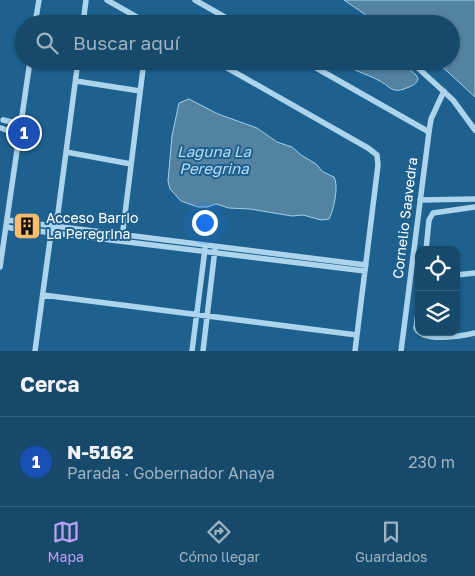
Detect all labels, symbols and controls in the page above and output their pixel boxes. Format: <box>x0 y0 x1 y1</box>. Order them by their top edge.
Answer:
search box <box>15 15 460 70</box>
icon: search <box>33 29 61 57</box>
text: Buscar aquí <box>73 31 180 54</box>
pin: 1 <box>8 114 40 152</box>
water label: Laguna La Peregrina <box>177 142 252 178</box>
street label: Cornelio Saavedra <box>389 156 420 280</box>
place label: Acceso Barrio La Peregrina <box>46 209 138 242</box>
your location <box>192 210 218 236</box>
building icon: Acceso Barrio La Peregrina <box>12 211 42 241</box>
map controls <box>415 246 460 336</box>
button: locate <box>415 246 460 291</box>
button: layers <box>415 291 460 336</box>
text: Cerca <box>20 371 79 397</box>
text: N-5162 <box>67 440 134 463</box>
text: 1 <box>32 452 40 472</box>
text: 230 m <box>408 452 455 472</box>
text: Parada · Gobernador Anaya <box>67 463 275 483</box>
tab: Mapa <box>47 518 84 565</box>
tab: Cómo llegar <box>179 518 260 565</box>
tab: Guardados <box>355 518 428 565</box>

